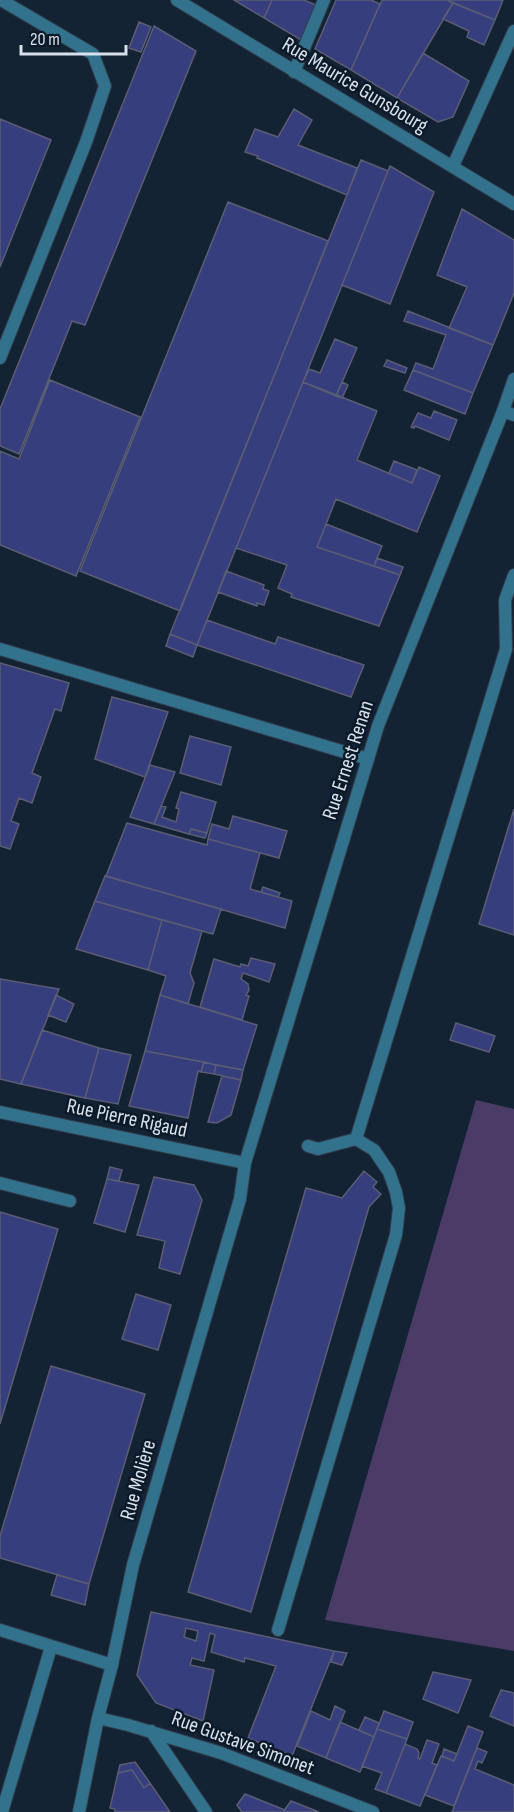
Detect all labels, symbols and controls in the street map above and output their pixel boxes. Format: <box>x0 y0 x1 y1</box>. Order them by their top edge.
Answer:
scale bar <box>21 18 126 56</box>
text: 20 m <box>30 29 60 50</box>
street label: Rue Maurice Gunsbourg <box>278 32 432 138</box>
street label: Rue Ernest Renan <box>317 697 379 823</box>
street label: Rue Pierre Rigaud <box>65 1093 189 1143</box>
street label: Rue Molière <box>115 1437 161 1523</box>
street label: Rue Gustave Simonet <box>168 1706 318 1780</box>

